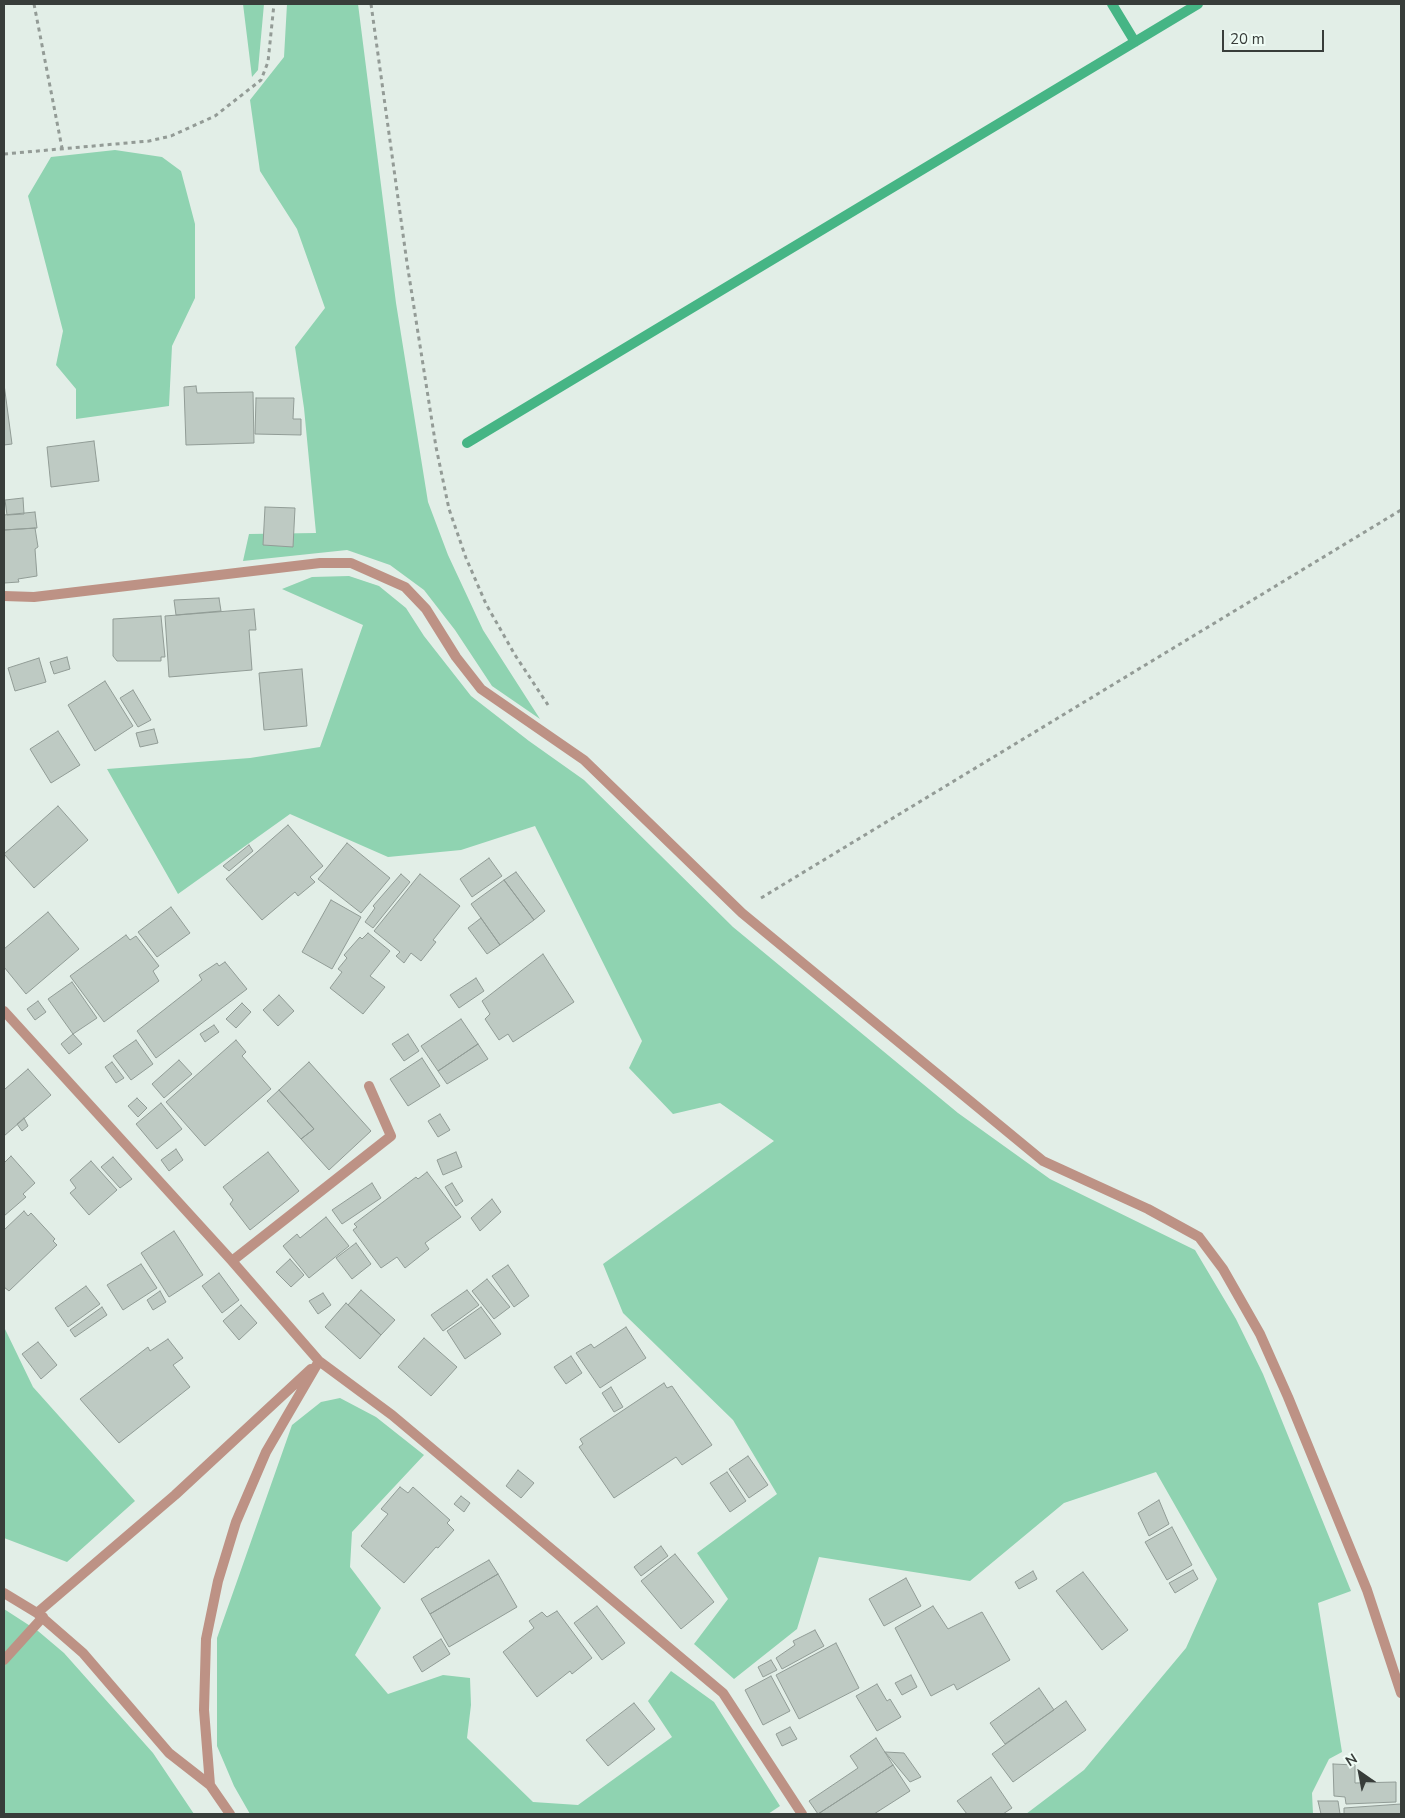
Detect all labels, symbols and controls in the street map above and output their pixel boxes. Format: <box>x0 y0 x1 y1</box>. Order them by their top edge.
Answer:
scale bar <box>1225 20 1328 52</box>
text: 20 m <box>1230 29 1265 49</box>
north arrow <box>1335 1748 1385 1798</box>
text: N <box>1342 1749 1361 1771</box>

